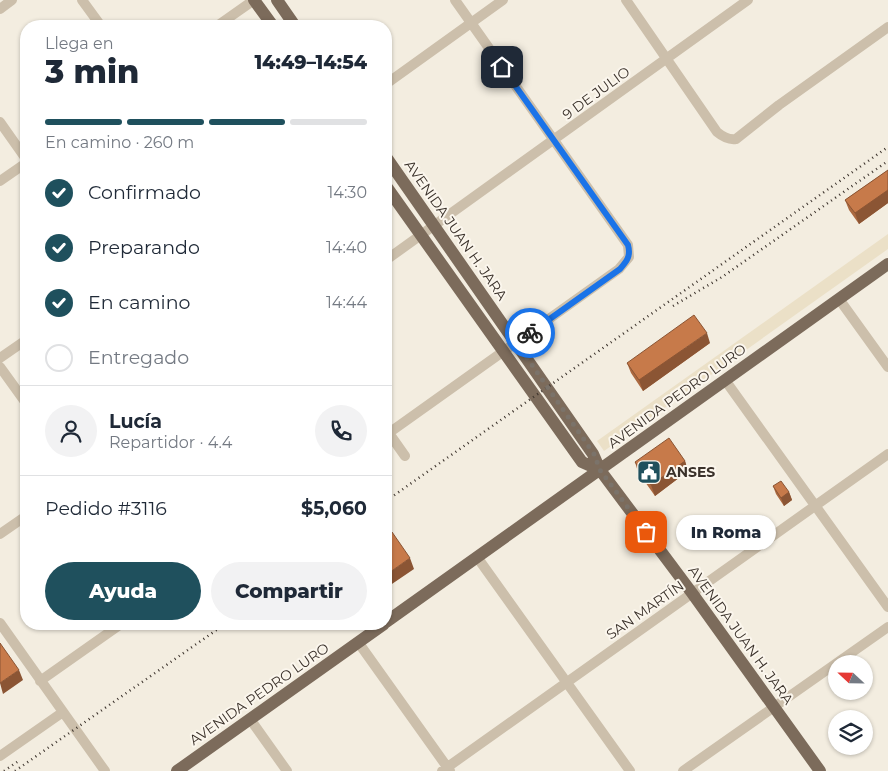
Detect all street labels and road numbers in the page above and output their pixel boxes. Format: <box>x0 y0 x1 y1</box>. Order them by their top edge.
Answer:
street label: 9 DE JULIO <box>559 62 633 124</box>
street label: AVENIDA JUAN H. JARA <box>401 156 512 304</box>
street label: AVENIDA PEDRO LURO <box>604 340 750 452</box>
street label: AVENIDA JUAN H. JARA <box>685 562 798 709</box>
street label: SAN MARTÍN <box>603 577 687 643</box>
street label: AVENIDA PEDRO LURO <box>186 639 333 749</box>

